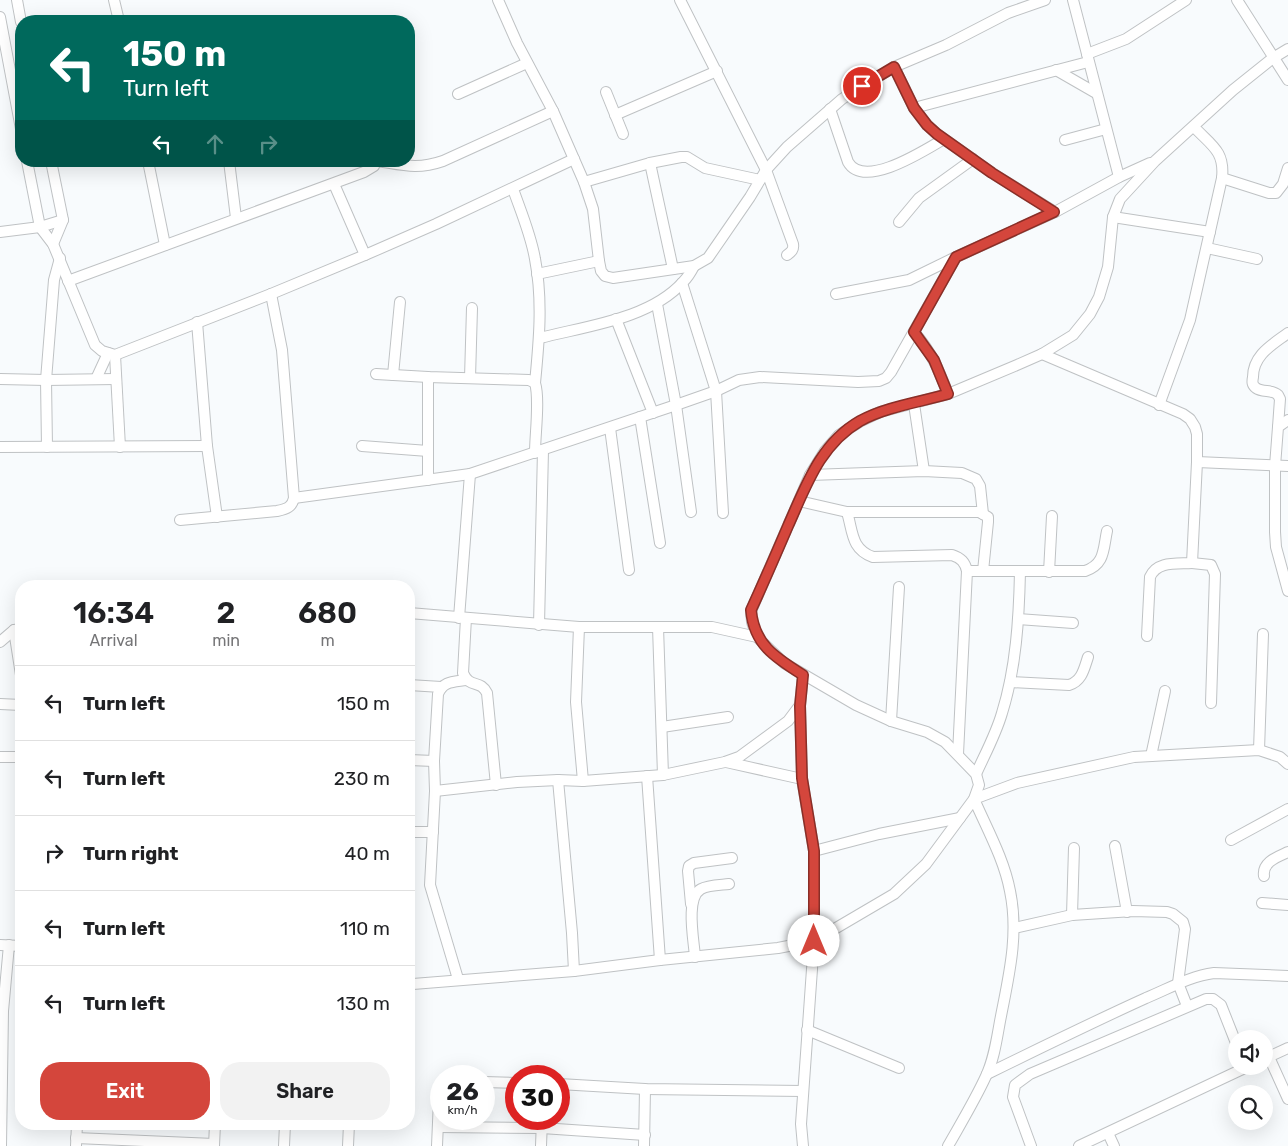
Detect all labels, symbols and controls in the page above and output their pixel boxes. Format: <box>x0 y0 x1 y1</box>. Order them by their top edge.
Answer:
text: 150 m <box>123 33 226 75</box>
icon: left <box>40 35 105 100</box>
pin <box>841 65 883 107</box>
icon: arrive <box>848 72 876 100</box>
text: Turn left <box>123 75 209 102</box>
icon: left <box>148 130 176 158</box>
icon: ahead <box>201 130 229 158</box>
icon: right <box>254 130 282 158</box>
text: 16:34 <box>73 595 154 631</box>
text: 2 <box>217 595 236 631</box>
text: 680 <box>298 595 357 631</box>
text: Arrival <box>90 631 138 650</box>
text: min <box>212 631 240 650</box>
text: m <box>320 631 335 650</box>
icon: left <box>40 689 68 717</box>
text: Turn left <box>83 692 165 715</box>
text: 150 m <box>337 692 390 715</box>
icon: left <box>40 764 68 792</box>
text: Turn left <box>83 767 165 790</box>
text: 230 m <box>334 767 390 790</box>
icon: right <box>40 839 68 867</box>
text: Turn right <box>83 842 178 865</box>
text: 40 m <box>345 842 390 865</box>
icon: left <box>40 914 68 942</box>
position arrow <box>787 914 839 966</box>
text: Turn left <box>83 917 165 940</box>
text: 110 m <box>340 917 390 940</box>
icon: left <box>40 989 68 1017</box>
text: Turn left <box>83 992 165 1015</box>
text: 130 m <box>337 992 390 1015</box>
map controls <box>1228 1030 1273 1130</box>
button: sound <box>1228 1030 1273 1075</box>
button: Exit <box>40 1062 210 1120</box>
button: Share <box>220 1062 390 1120</box>
speed limit sign: 30 <box>505 1065 570 1130</box>
text: 26 <box>446 1077 479 1106</box>
button: search <box>1228 1085 1273 1130</box>
text: km/h <box>448 1103 477 1117</box>

